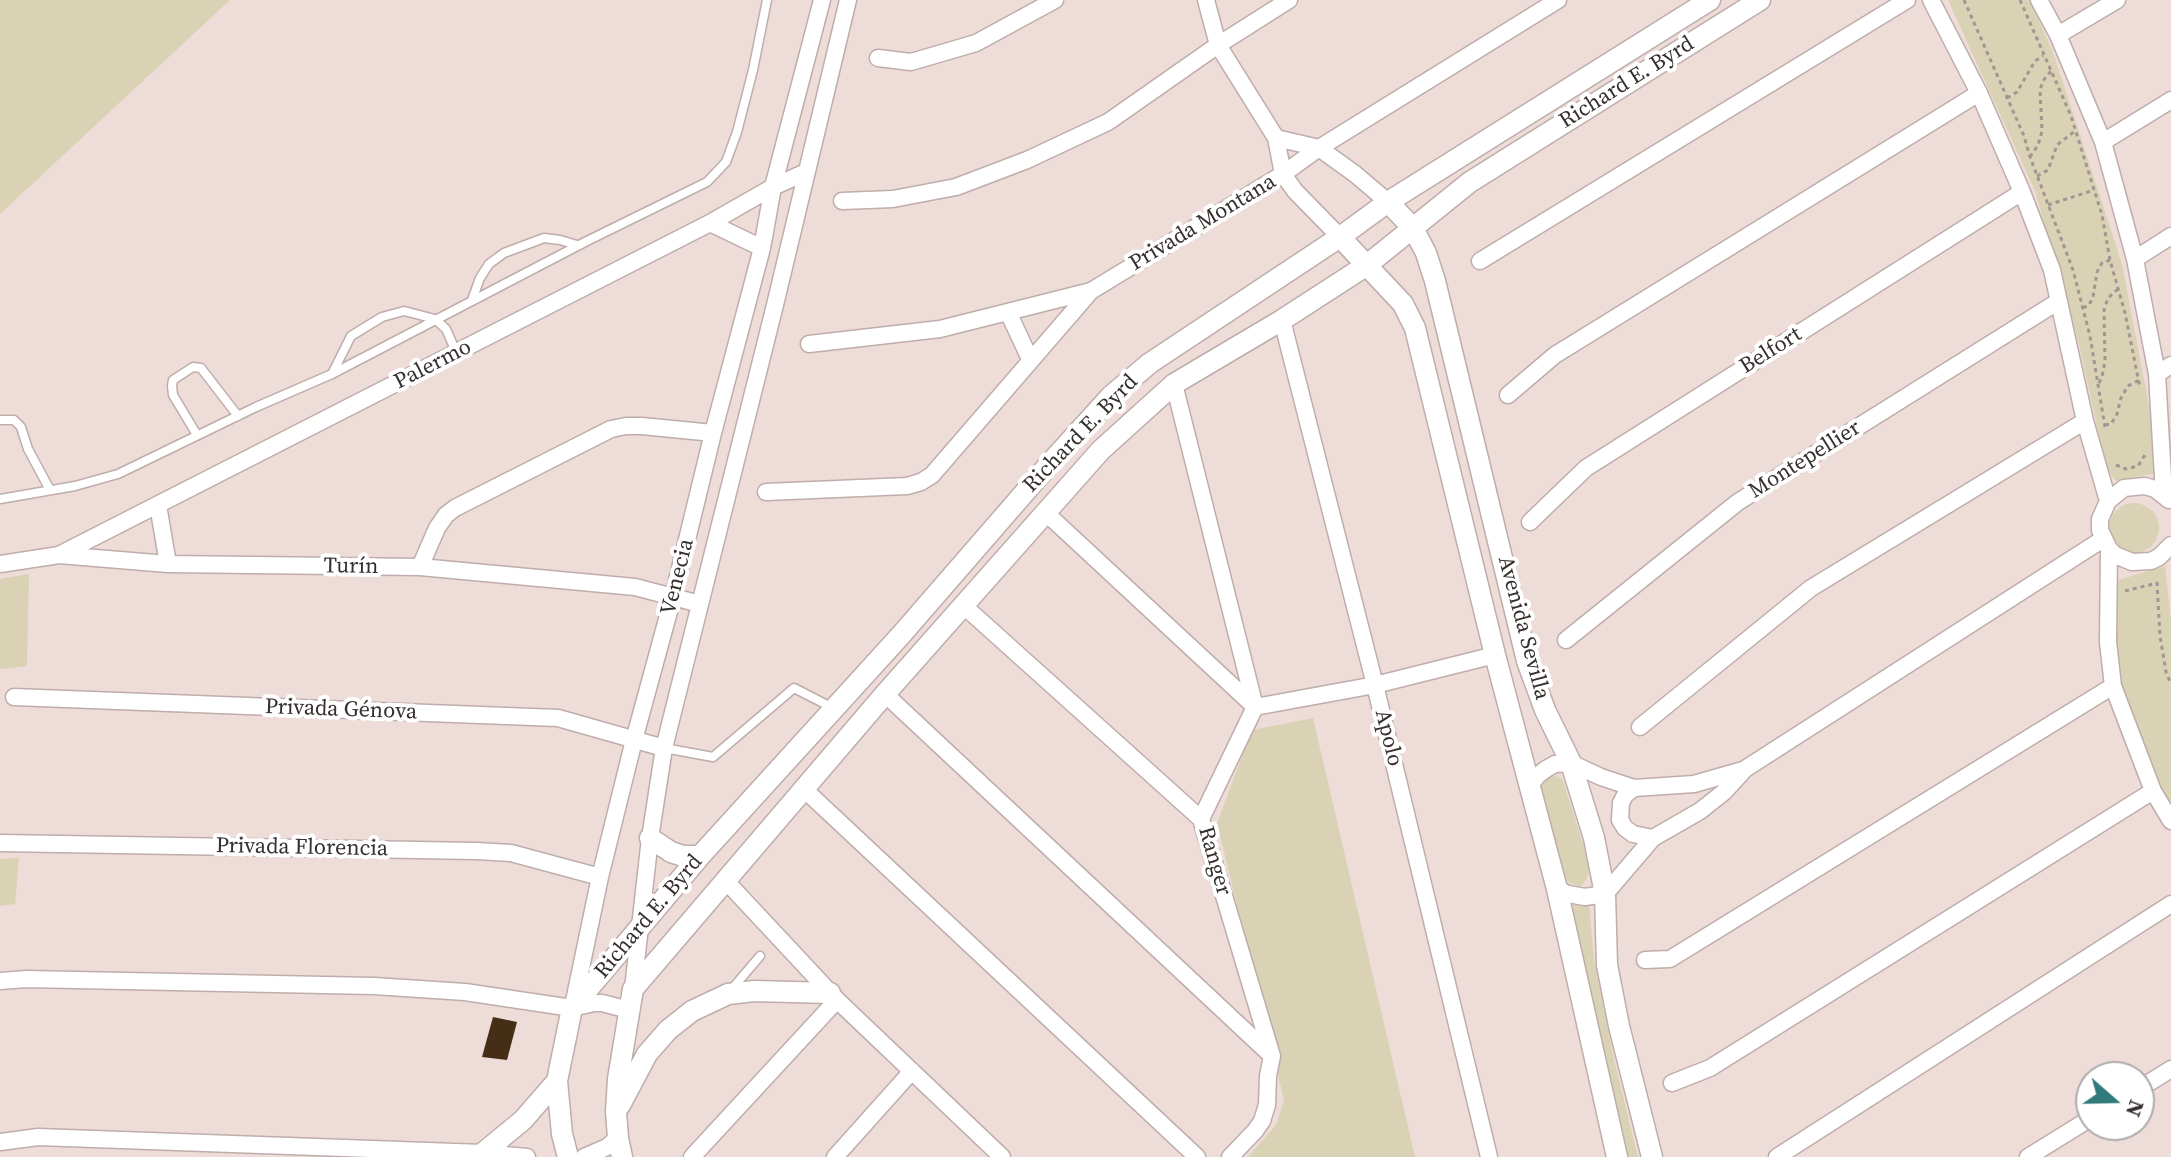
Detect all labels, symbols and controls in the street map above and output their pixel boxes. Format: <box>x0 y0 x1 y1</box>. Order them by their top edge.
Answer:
street label: Richard E. Byrd <box>1555 31 1699 135</box>
street label: Privada Montana <box>1125 169 1281 277</box>
street label: Belfort <box>1735 322 1807 380</box>
street label: Palermo <box>390 334 476 396</box>
street label: Richard E. Byrd <box>1018 370 1144 498</box>
street label: Montepellier <box>1744 415 1866 505</box>
street label: Venecia <box>656 536 700 618</box>
street label: Turín <box>323 553 379 581</box>
street label: Avenida Sevilla <box>1491 553 1555 703</box>
street label: Privada Génova <box>264 694 418 726</box>
street label: Apolo <box>1368 707 1408 769</box>
street label: Ranger <box>1192 824 1236 898</box>
street label: Privada Florencia <box>216 833 388 863</box>
street label: Richard E. Byrd <box>589 850 709 984</box>
north arrow <box>2075 1061 2155 1141</box>
text: N <box>2119 1096 2153 1121</box>

